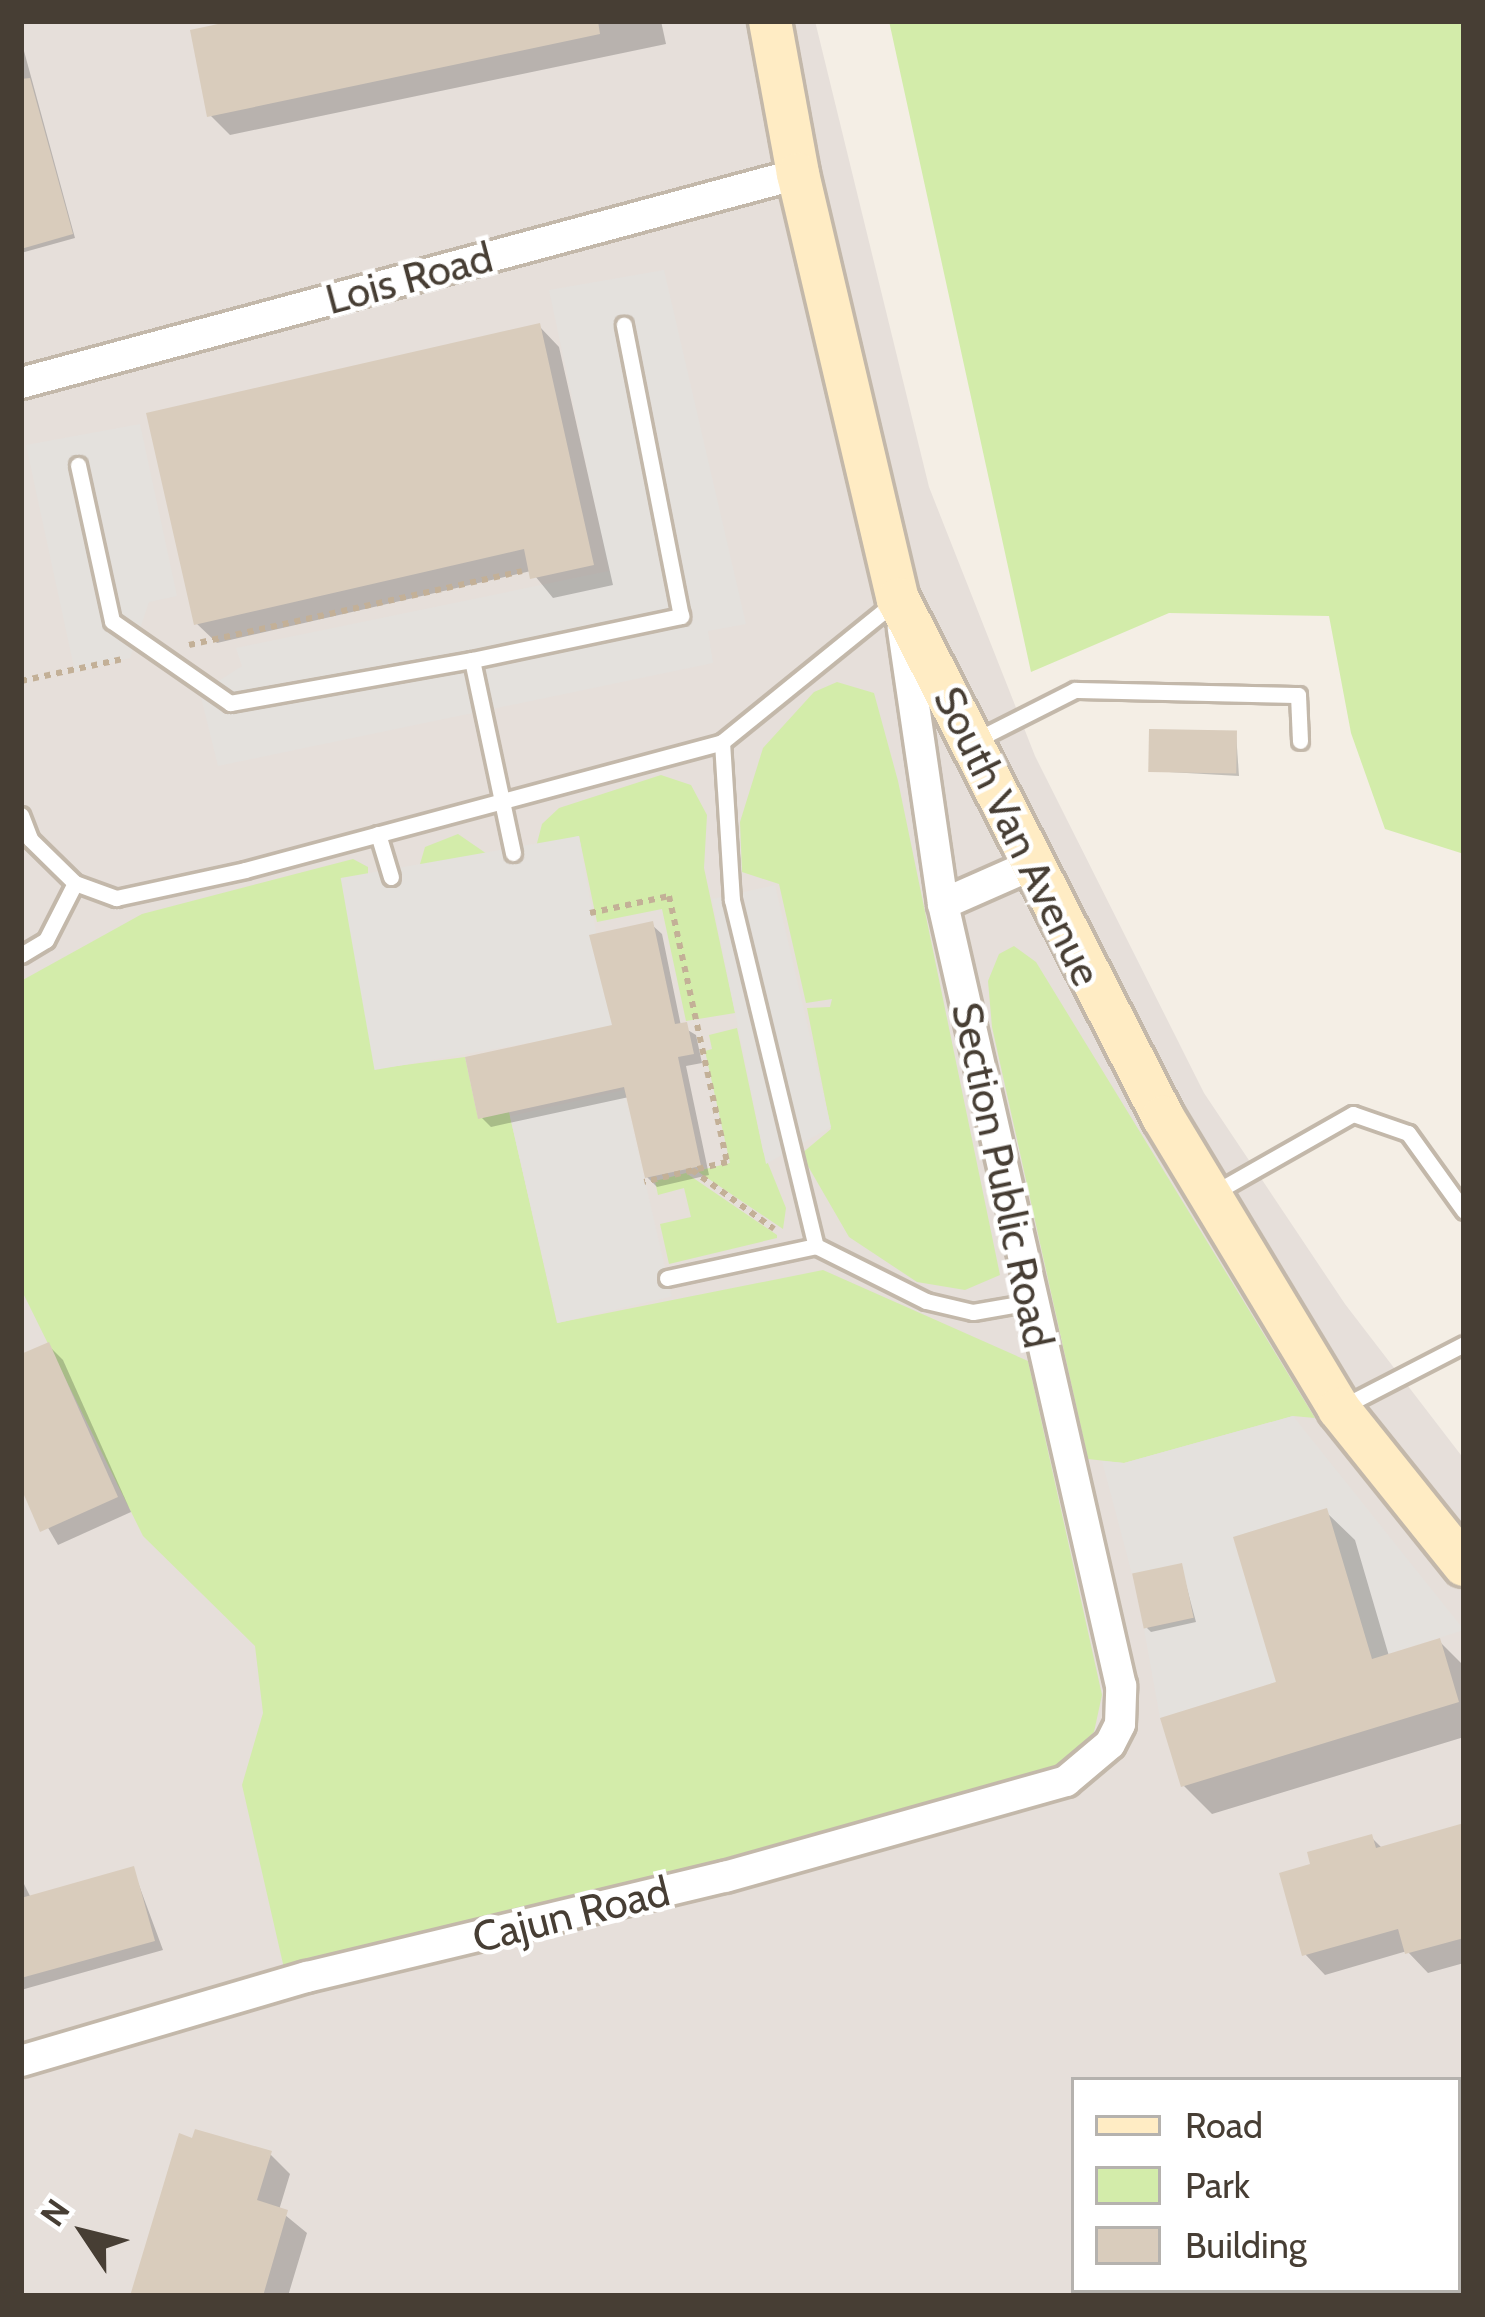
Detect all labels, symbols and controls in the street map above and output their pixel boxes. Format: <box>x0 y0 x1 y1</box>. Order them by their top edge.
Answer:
street label: Lois Road <box>320 232 498 324</box>
street label: South Van Avenue <box>924 678 1112 994</box>
street label: Section Public Road <box>942 998 1064 1352</box>
street label: Cajun Road <box>467 1865 675 1963</box>
legend <box>1071 2077 1461 2293</box>
text: Road <box>1185 2103 1263 2147</box>
text: Park <box>1185 2163 1250 2207</box>
north arrow <box>24 2173 144 2293</box>
text: N <box>31 2191 78 2233</box>
text: Building <box>1185 2223 1307 2267</box>

